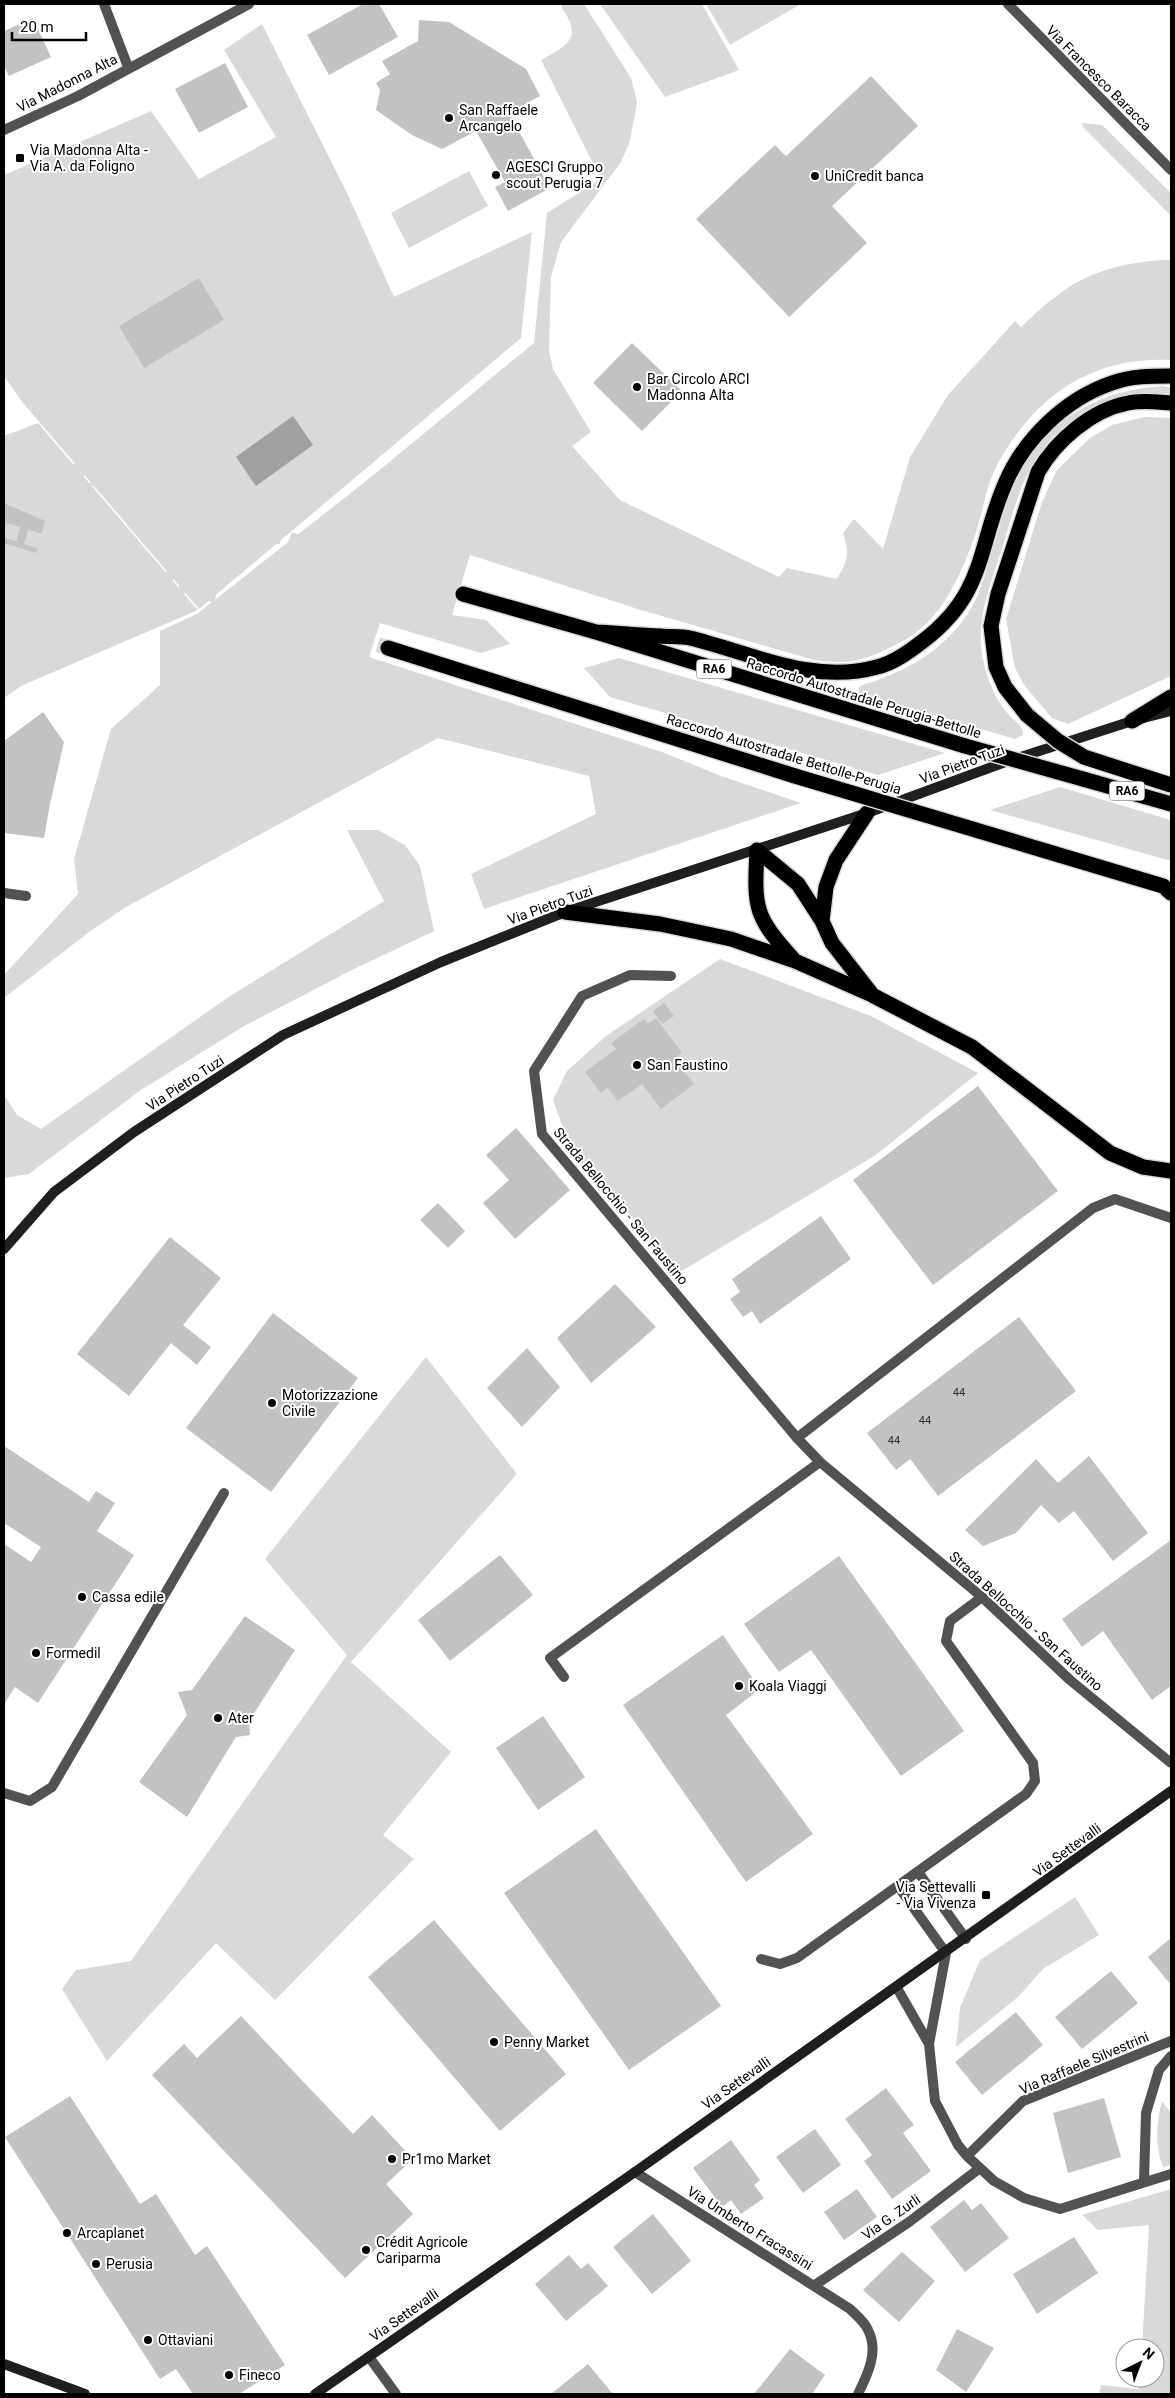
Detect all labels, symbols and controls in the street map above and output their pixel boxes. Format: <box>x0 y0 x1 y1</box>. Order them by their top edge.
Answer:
scale bar <box>12 10 86 42</box>
text: 20 m <box>20 18 54 36</box>
street label: Via Francesco Baracca <box>1043 22 1155 134</box>
street label: Via Madonna Alta <box>14 51 120 115</box>
place label: San Raffaele Arcangelo <box>459 102 538 134</box>
marker: San Raffaele Arcangelo <box>443 112 455 124</box>
place label: Via Madonna Alta - Via A. da Foligno <box>30 142 148 174</box>
marker: Via Madonna Alta - Via A. da Foligno <box>14 152 26 164</box>
place label: AGESCI Gruppo scout Perugia 7 <box>506 159 603 191</box>
place label: UniCredit banca <box>825 168 924 184</box>
marker: AGESCI Gruppo scout Perugia 7 <box>490 169 502 181</box>
marker: UniCredit banca <box>809 170 821 182</box>
place label: Bar Circolo ARCI Madonna Alta <box>647 371 750 403</box>
marker: Bar Circolo ARCI Madonna Alta <box>631 381 643 393</box>
street label: Raccordo Autostradale Perugia-Bettolle <box>745 655 983 741</box>
road number: RA6 <box>696 660 732 679</box>
street label: Raccordo Autostradale Bettolle-Perugia <box>665 711 903 797</box>
street label: Via Pietro Tuzi <box>917 741 1007 787</box>
road number: RA6 <box>1110 781 1144 800</box>
street label: Via Pietro Tuzi <box>505 882 595 928</box>
street label: Via Pietro Tuzi <box>143 1052 227 1114</box>
place label: San Faustino <box>647 1057 728 1073</box>
marker: San Faustino <box>631 1059 643 1071</box>
street label: Strada Bellocchio - San Faustino <box>550 1124 692 1288</box>
house number: 44 <box>953 1386 965 1399</box>
place label: Motorizzazione Civile <box>282 1387 378 1419</box>
marker: Motorizzazione Civile <box>266 1397 278 1409</box>
house number: 44 <box>919 1414 931 1427</box>
house number: 44 <box>888 1434 900 1447</box>
street label: Strada Bellocchio - San Faustino <box>946 1548 1106 1694</box>
place label: Cassa edile <box>92 1589 164 1605</box>
marker: Cassa edile <box>76 1591 88 1603</box>
place label: Formedil <box>46 1645 101 1661</box>
marker: Formedil <box>30 1647 42 1659</box>
place label: Koala Viaggi <box>749 1678 827 1694</box>
marker: Koala Viaggi <box>733 1680 745 1692</box>
place label: Ater <box>228 1710 254 1726</box>
marker: Ater <box>212 1712 224 1724</box>
street label: Via Settevalli <box>1030 1820 1104 1880</box>
place label: Via Settevalli - Via Vivenza <box>896 1879 976 1911</box>
marker: Via Settevalli - Via Vivenza <box>980 1889 992 1901</box>
street label: Via Raffaele Silvestrini <box>1017 2028 1151 2098</box>
place label: Penny Market <box>504 2034 590 2050</box>
marker: Penny Market <box>488 2036 500 2048</box>
street label: Via Settevalli <box>699 2053 773 2113</box>
place label: Pr1mo Market <box>402 2151 491 2167</box>
marker: Pr1mo Market <box>386 2153 398 2165</box>
street label: Via Umberto Fracassini <box>684 2183 816 2273</box>
street label: Via G. Zurli <box>859 2191 923 2243</box>
place label: Arcaplanet <box>77 2225 145 2241</box>
marker: Arcaplanet <box>61 2227 73 2239</box>
place label: Crédit Agricole Cariparma <box>376 2234 468 2266</box>
marker: Crédit Agricole Cariparma <box>360 2244 372 2256</box>
place label: Perusia <box>106 2256 153 2272</box>
marker: Perusia <box>90 2258 102 2270</box>
street label: Via Settevalli <box>367 2285 441 2345</box>
place label: Ottaviani <box>158 2332 213 2348</box>
marker: Ottaviani <box>142 2334 154 2346</box>
north arrow <box>1115 2338 1165 2388</box>
text: N <box>1140 2344 1158 2363</box>
place label: Fineco <box>239 2367 281 2383</box>
marker: Fineco <box>223 2369 235 2381</box>

